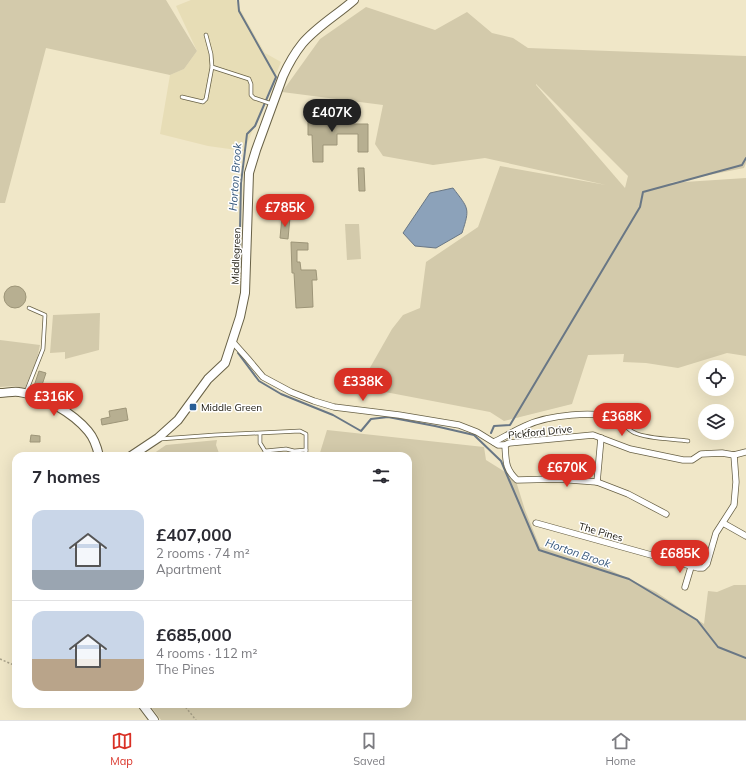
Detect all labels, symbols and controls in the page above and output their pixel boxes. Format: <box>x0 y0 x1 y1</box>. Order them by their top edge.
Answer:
pin: £407K <box>304 99 360 133</box>
text: £407K <box>312 104 352 120</box>
water label: Horton Brook <box>226 142 244 211</box>
pin: £785K <box>257 194 313 228</box>
text: £785K <box>265 199 305 215</box>
street label: Middlegreen <box>229 227 243 285</box>
map controls <box>698 360 734 440</box>
button: locate <box>698 360 734 396</box>
pin: £338K <box>335 368 391 402</box>
text: £338K <box>343 373 383 389</box>
pin: £316K <box>26 383 82 417</box>
text: £316K <box>34 388 74 404</box>
place label: Middle Green <box>201 401 262 414</box>
marker: Middle Green <box>188 402 198 412</box>
pin: £368K <box>594 403 650 437</box>
button: layers <box>698 404 734 440</box>
text: £368K <box>602 408 642 424</box>
street label: Pickford Drive <box>507 422 573 442</box>
pin: £670K <box>539 454 595 488</box>
text: £670K <box>547 459 587 475</box>
icon: filters <box>370 465 392 487</box>
text: 7 homes <box>32 466 100 487</box>
street label: The Pines <box>578 520 625 544</box>
text: £407,000 <box>156 524 232 545</box>
icon: home <box>64 526 112 574</box>
water label: Horton Brook <box>544 535 613 571</box>
pin: £685K <box>652 540 708 574</box>
text: 2 rooms · 74 m² <box>156 545 250 561</box>
text: £685K <box>660 545 700 561</box>
text: Apartment <box>156 561 221 577</box>
text: £685,000 <box>156 624 232 645</box>
icon: home <box>64 627 112 675</box>
text: 4 rooms · 112 m² <box>156 645 257 661</box>
text: The Pines <box>156 661 215 677</box>
tab: Map <box>110 730 133 768</box>
tab: Saved <box>353 730 385 768</box>
tab: Home <box>605 730 636 768</box>

